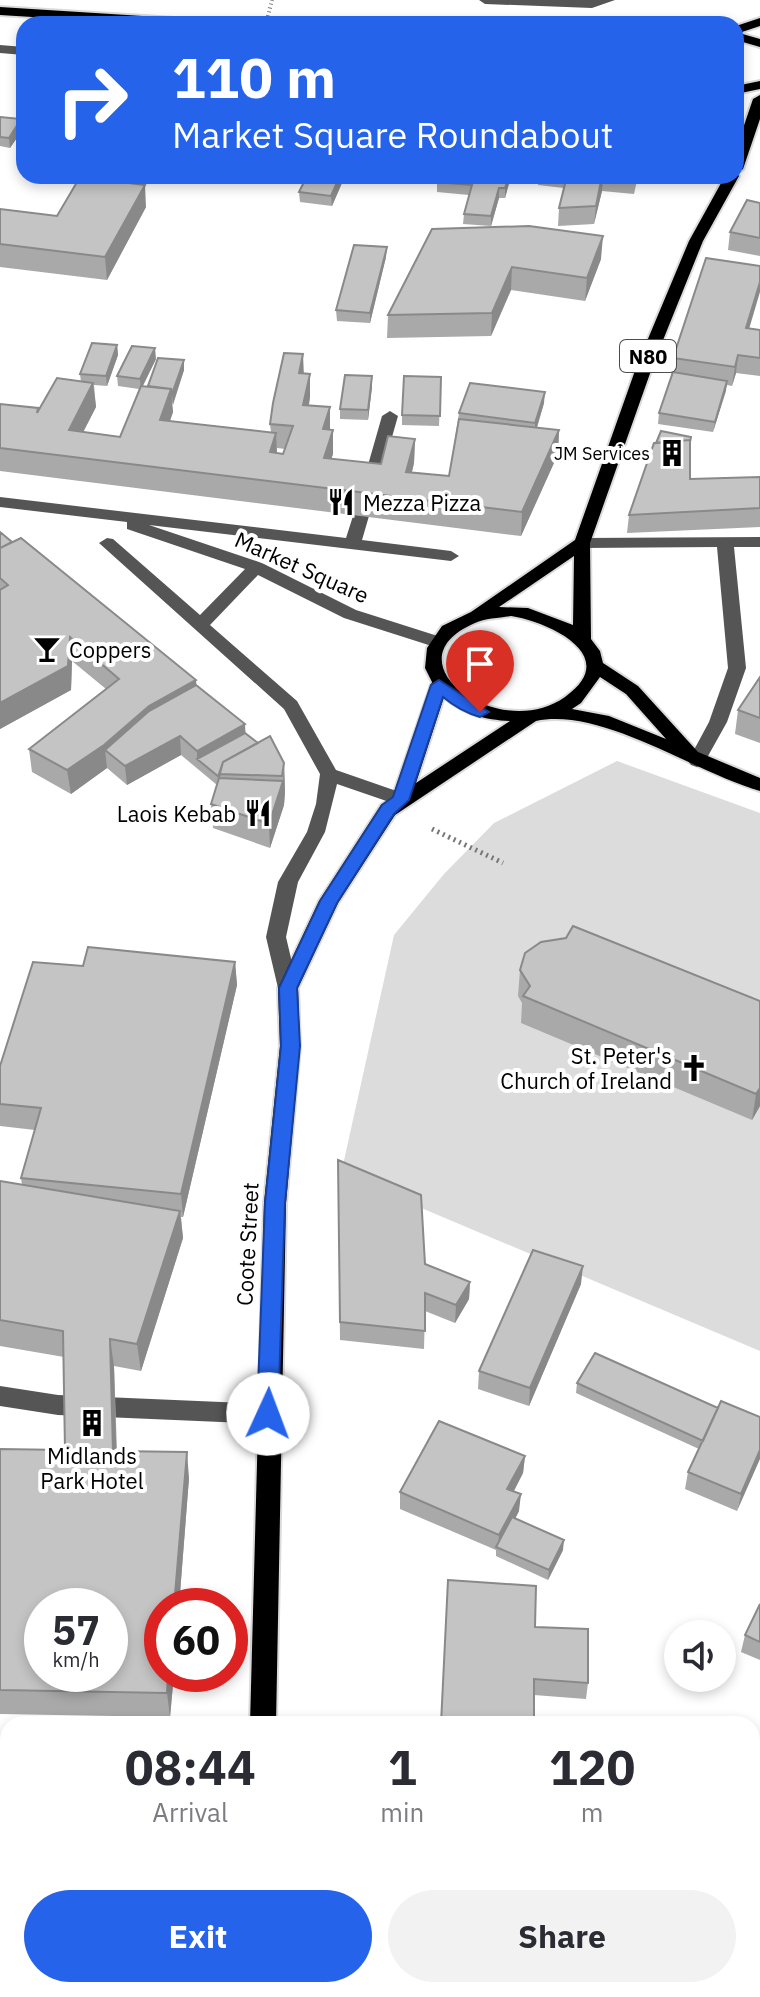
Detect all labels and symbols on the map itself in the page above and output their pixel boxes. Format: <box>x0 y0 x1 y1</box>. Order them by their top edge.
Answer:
road number: N80 <box>620 340 676 372</box>
building icon: JM Services <box>657 438 687 468</box>
place label: JM Services <box>554 442 650 465</box>
restaurant icon: Mezza Pizza <box>326 487 356 517</box>
place label: Mezza Pizza <box>363 488 481 517</box>
street label: Market Square <box>230 525 374 609</box>
pin <box>446 630 514 712</box>
bar icon: Coppers <box>32 634 62 664</box>
place label: Coppers <box>69 635 151 664</box>
restaurant icon: Laois Kebab <box>243 798 273 828</box>
place label: Laois Kebab <box>117 799 236 828</box>
place label: St. Peter's Church of Ireland <box>500 1041 672 1095</box>
church icon: St. Peter's Church of Ireland <box>679 1053 709 1083</box>
street label: Coote Street <box>229 1182 265 1306</box>
position arrow <box>226 1372 310 1456</box>
building icon: Midlands Park Hotel <box>77 1408 107 1438</box>
place label: Midlands Park Hotel <box>40 1441 144 1495</box>
speed limit sign: 60 <box>144 1588 248 1692</box>

